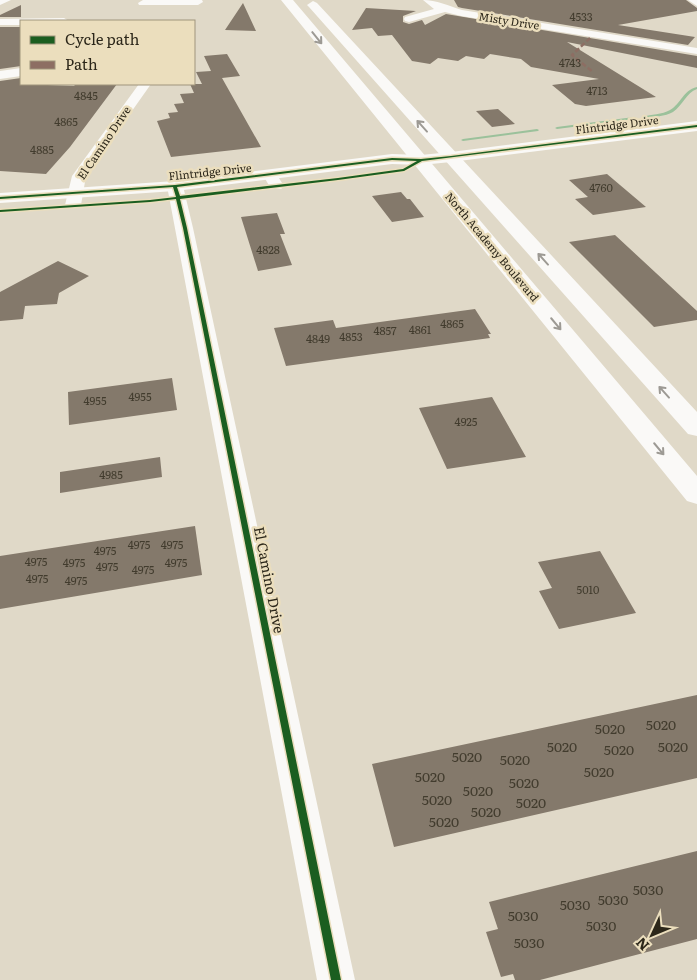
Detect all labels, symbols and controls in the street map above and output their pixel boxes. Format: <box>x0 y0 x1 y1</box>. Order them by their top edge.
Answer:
street label: Misty Drive <box>478 7 541 33</box>
house number: 4533 <box>569 8 593 24</box>
legend <box>20 20 195 85</box>
text: Cycle path <box>65 27 140 50</box>
one-way arrow <box>312 31 323 44</box>
text: Path <box>65 52 98 75</box>
house number: 4743 <box>559 54 581 70</box>
house number: 4713 <box>586 82 608 98</box>
house number: 4845 <box>74 87 98 103</box>
street label: El Camino Drive <box>73 102 134 182</box>
street label: Flintridge Drive <box>575 111 660 137</box>
house number: 4865 <box>54 113 78 129</box>
one-way arrow <box>416 119 428 132</box>
house number: 4885 <box>30 141 54 157</box>
street label: Flintridge Drive <box>168 159 252 183</box>
house number: 4760 <box>589 179 613 195</box>
street label: North Academy Boulevard <box>442 188 543 305</box>
house number: 4828 <box>256 241 280 257</box>
one-way arrow <box>537 252 549 265</box>
house number: 4865 <box>440 315 464 331</box>
one-way arrow <box>550 317 561 330</box>
house number: 4861 <box>409 321 432 337</box>
house number: 4857 <box>373 322 397 338</box>
house number: 4853 <box>339 328 363 344</box>
house number: 4849 <box>306 330 330 346</box>
one-way arrow <box>658 386 670 398</box>
house number: 4955 <box>129 388 152 404</box>
house number: 4955 <box>84 392 107 408</box>
house number: 4925 <box>455 413 478 429</box>
one-way arrow <box>654 442 665 455</box>
house number: 4985 <box>99 466 123 482</box>
street label: El Camino Drive <box>250 525 290 635</box>
house number: 4975 <box>128 536 151 552</box>
house number: 4975 <box>161 536 184 552</box>
house number: 4975 <box>94 542 117 558</box>
house number: 4975 <box>25 553 48 569</box>
house number: 4975 <box>63 554 86 570</box>
house number: 4975 <box>165 554 188 570</box>
house number: 4975 <box>96 558 119 574</box>
house number: 4975 <box>132 561 155 577</box>
house number: 4975 <box>26 570 49 586</box>
house number: 4975 <box>65 572 88 588</box>
house number: 5010 <box>577 581 599 597</box>
house number: 5020 <box>646 714 676 734</box>
house number: 5020 <box>595 718 625 738</box>
house number: 5020 <box>547 736 577 756</box>
house number: 5020 <box>658 736 688 756</box>
house number: 5020 <box>604 739 634 759</box>
house number: 5020 <box>452 746 482 766</box>
house number: 5020 <box>500 749 530 769</box>
house number: 5020 <box>584 761 614 781</box>
house number: 5020 <box>415 766 445 786</box>
house number: 5020 <box>509 772 539 792</box>
house number: 5020 <box>463 780 493 800</box>
house number: 5020 <box>422 789 452 809</box>
house number: 5020 <box>516 792 546 812</box>
house number: 5020 <box>471 801 501 821</box>
house number: 5020 <box>429 811 459 831</box>
house number: 5030 <box>633 879 663 899</box>
house number: 5030 <box>598 889 628 909</box>
house number: 5030 <box>560 894 590 914</box>
house number: 5030 <box>508 905 538 925</box>
north arrow <box>627 910 677 960</box>
house number: 5030 <box>586 915 616 935</box>
house number: 5030 <box>514 932 544 952</box>
text: N <box>630 933 653 956</box>

